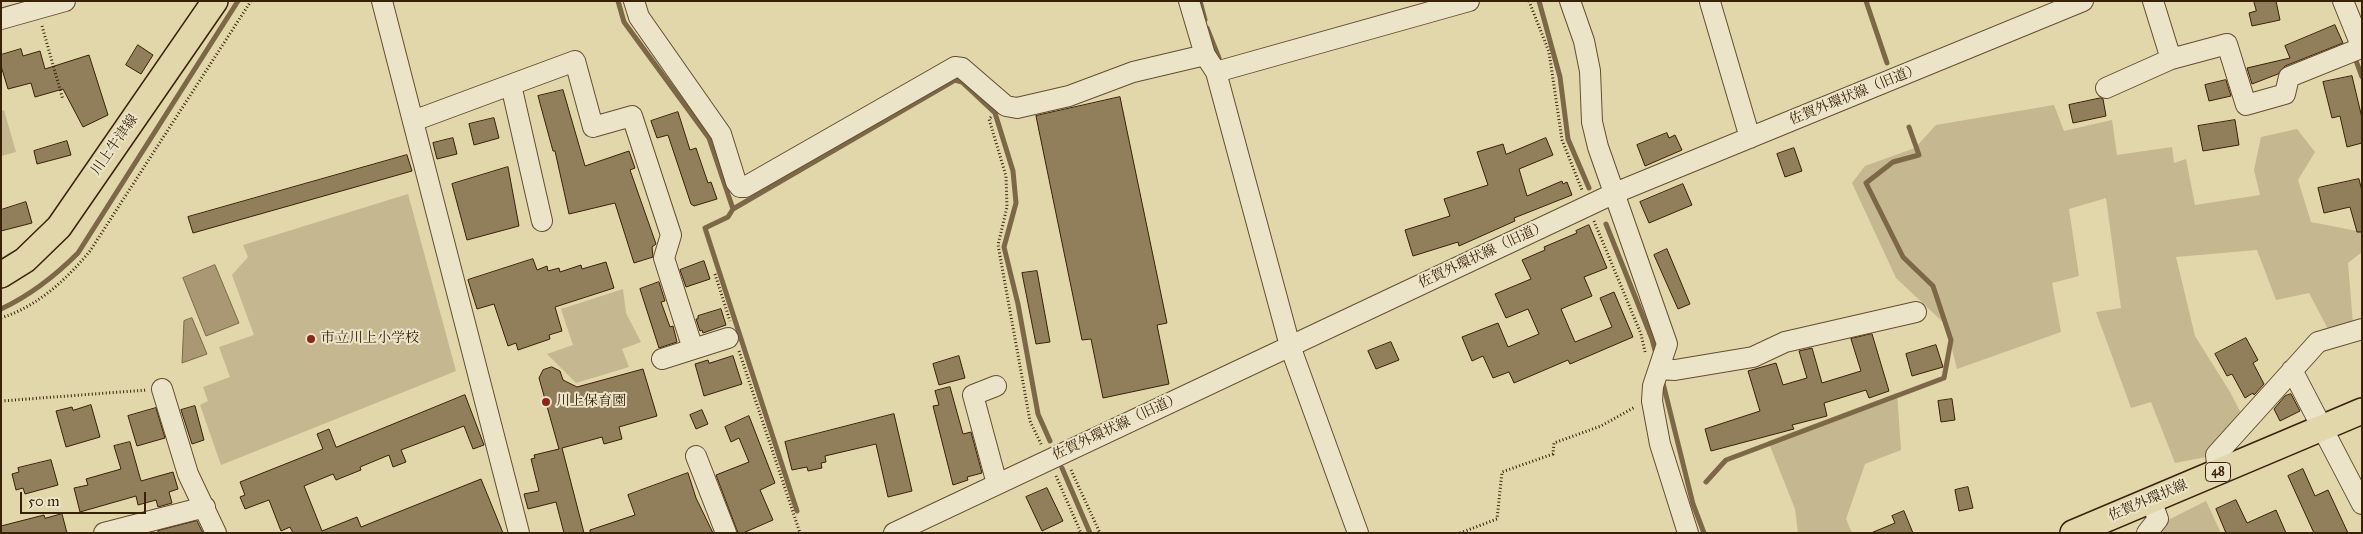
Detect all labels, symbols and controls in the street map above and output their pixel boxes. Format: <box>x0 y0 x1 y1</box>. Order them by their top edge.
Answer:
street label: 佐賀外環状線（旧道） <box>1787 61 1923 129</box>
street label: 川上牛津線 <box>88 112 142 178</box>
street label: 佐賀外環状線（旧道） <box>1416 218 1550 292</box>
place label: 市立川上小学校 <box>321 331 419 347</box>
marker: 市立川上小学校 <box>305 333 317 345</box>
street label: 佐賀外環状線（旧道） <box>1050 390 1184 464</box>
place label: 川上保育園 <box>556 394 626 410</box>
marker: 川上保育園 <box>540 396 552 408</box>
road number: 48 <box>2206 462 2230 482</box>
street label: 佐賀外環状線 <box>2106 477 2190 525</box>
scale bar <box>22 482 149 514</box>
text: 50 m <box>28 492 60 510</box>

